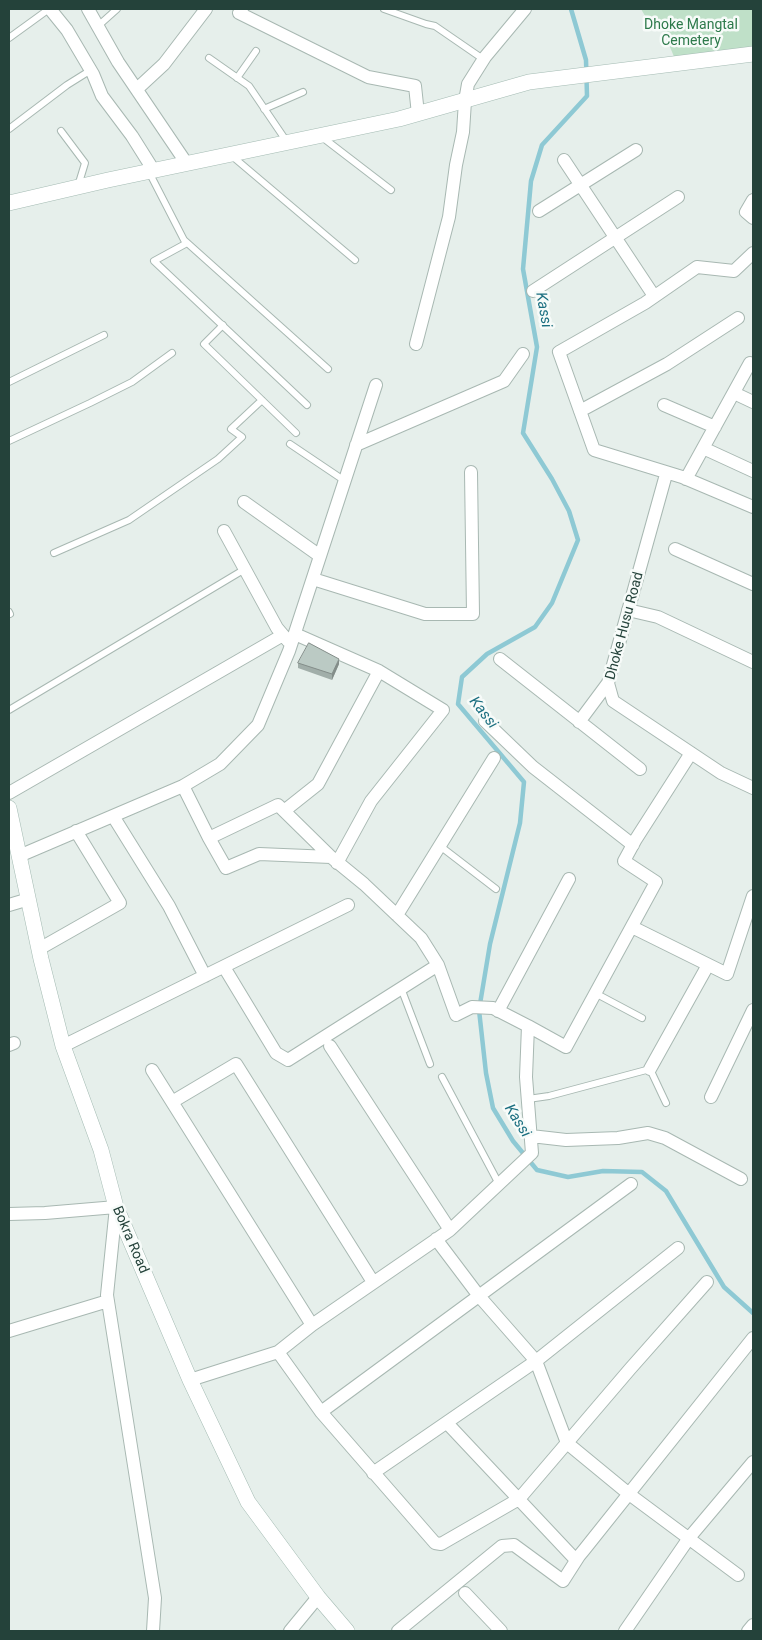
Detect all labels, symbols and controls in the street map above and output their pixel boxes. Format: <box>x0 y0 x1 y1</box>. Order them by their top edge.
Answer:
park label: Dhoke Mangtal Cemetery <box>644 17 738 49</box>
water label: Kassi <box>531 291 555 329</box>
street label: Dhoke Husu Road <box>603 570 647 682</box>
water label: Kassi <box>465 693 501 733</box>
water label: Kassi <box>500 1101 534 1141</box>
street label: Bokra Road <box>108 1204 152 1276</box>

